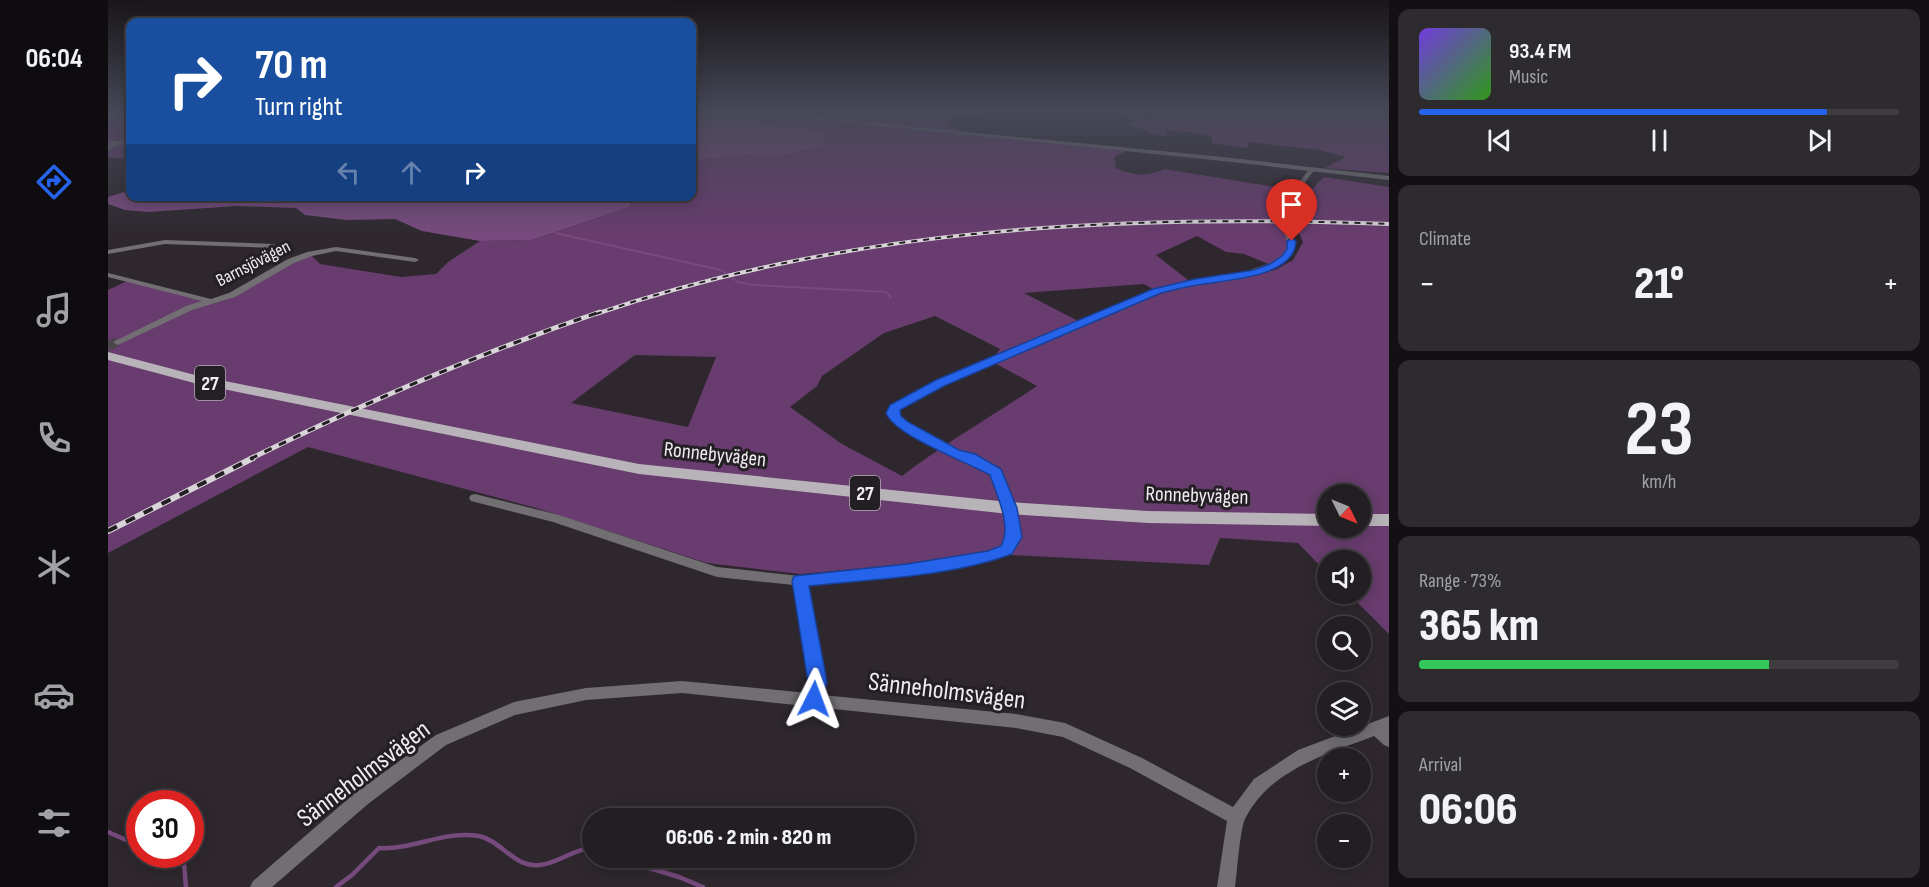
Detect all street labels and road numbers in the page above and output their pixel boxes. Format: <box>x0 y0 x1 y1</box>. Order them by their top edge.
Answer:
street label: Barnsjövägen <box>213 236 294 291</box>
road number: 27 <box>195 366 225 400</box>
street label: Ronnebyvägen <box>662 437 767 472</box>
road number: 27 <box>850 476 880 510</box>
street label: Ronnebyvägen <box>1145 481 1249 510</box>
street label: Sänneholmsvägen <box>866 666 1027 717</box>
street label: Sänneholmsvägen <box>291 714 436 834</box>

